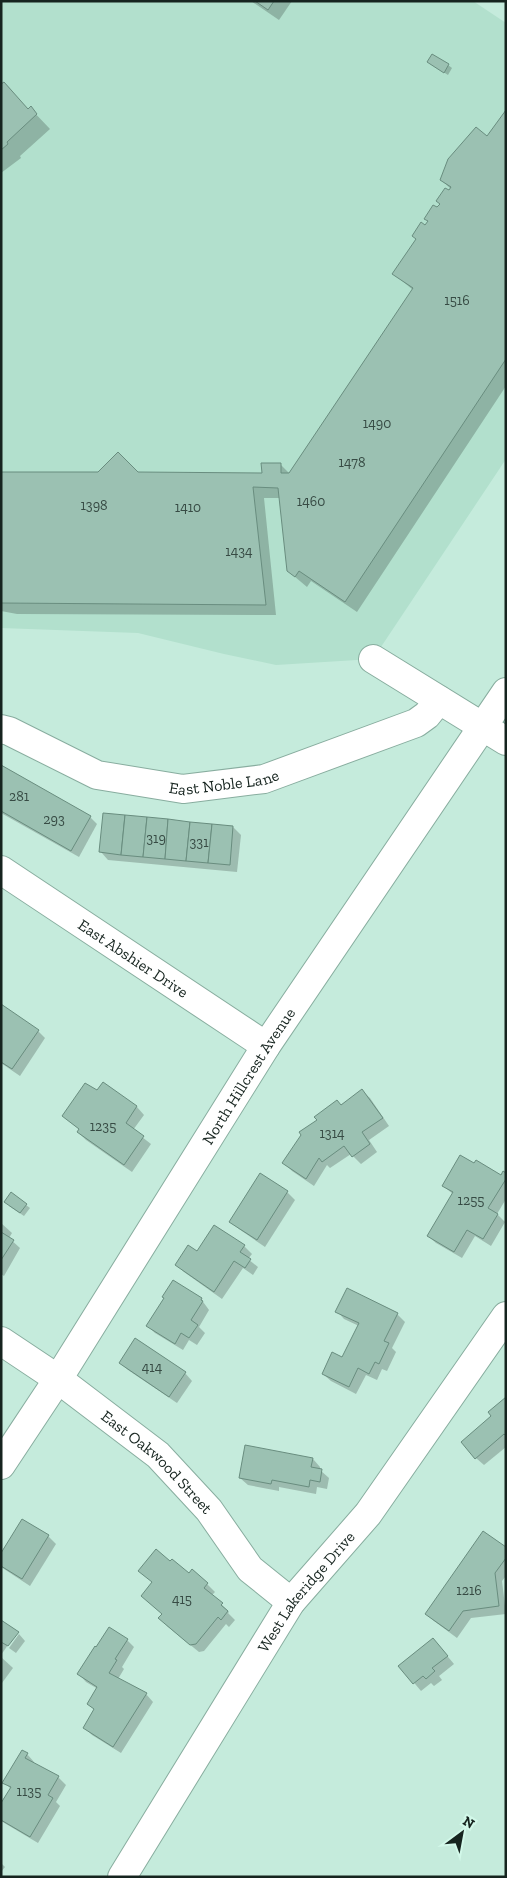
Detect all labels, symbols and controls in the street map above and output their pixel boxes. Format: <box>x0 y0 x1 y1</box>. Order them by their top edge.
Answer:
house number: 1516 <box>444 292 470 309</box>
house number: 1490 <box>363 415 391 432</box>
house number: 1478 <box>339 454 365 471</box>
house number: 1460 <box>297 493 325 510</box>
house number: 1398 <box>80 497 108 514</box>
house number: 1410 <box>175 499 201 516</box>
house number: 1434 <box>225 543 253 560</box>
street label: East Noble Lane <box>168 765 281 799</box>
house number: 281 <box>9 788 30 805</box>
house number: 293 <box>43 811 65 828</box>
house number: 319 <box>146 830 166 847</box>
house number: 331 <box>189 834 209 851</box>
street label: East Abshier Drive <box>75 915 192 1001</box>
street label: North Hillcrest Avenue <box>198 1004 299 1148</box>
house number: 1235 <box>90 1118 116 1135</box>
house number: 1314 <box>319 1125 345 1142</box>
house number: 1255 <box>458 1192 484 1209</box>
house number: 414 <box>142 1359 163 1376</box>
street label: East Oakwood Street <box>98 1406 217 1517</box>
street label: West Lakeridge Drive <box>253 1527 358 1655</box>
house number: 1216 <box>456 1582 482 1599</box>
house number: 415 <box>172 1591 192 1608</box>
house number: 1135 <box>17 1783 41 1800</box>
north arrow <box>437 1808 487 1858</box>
text: N <box>460 1812 478 1833</box>

